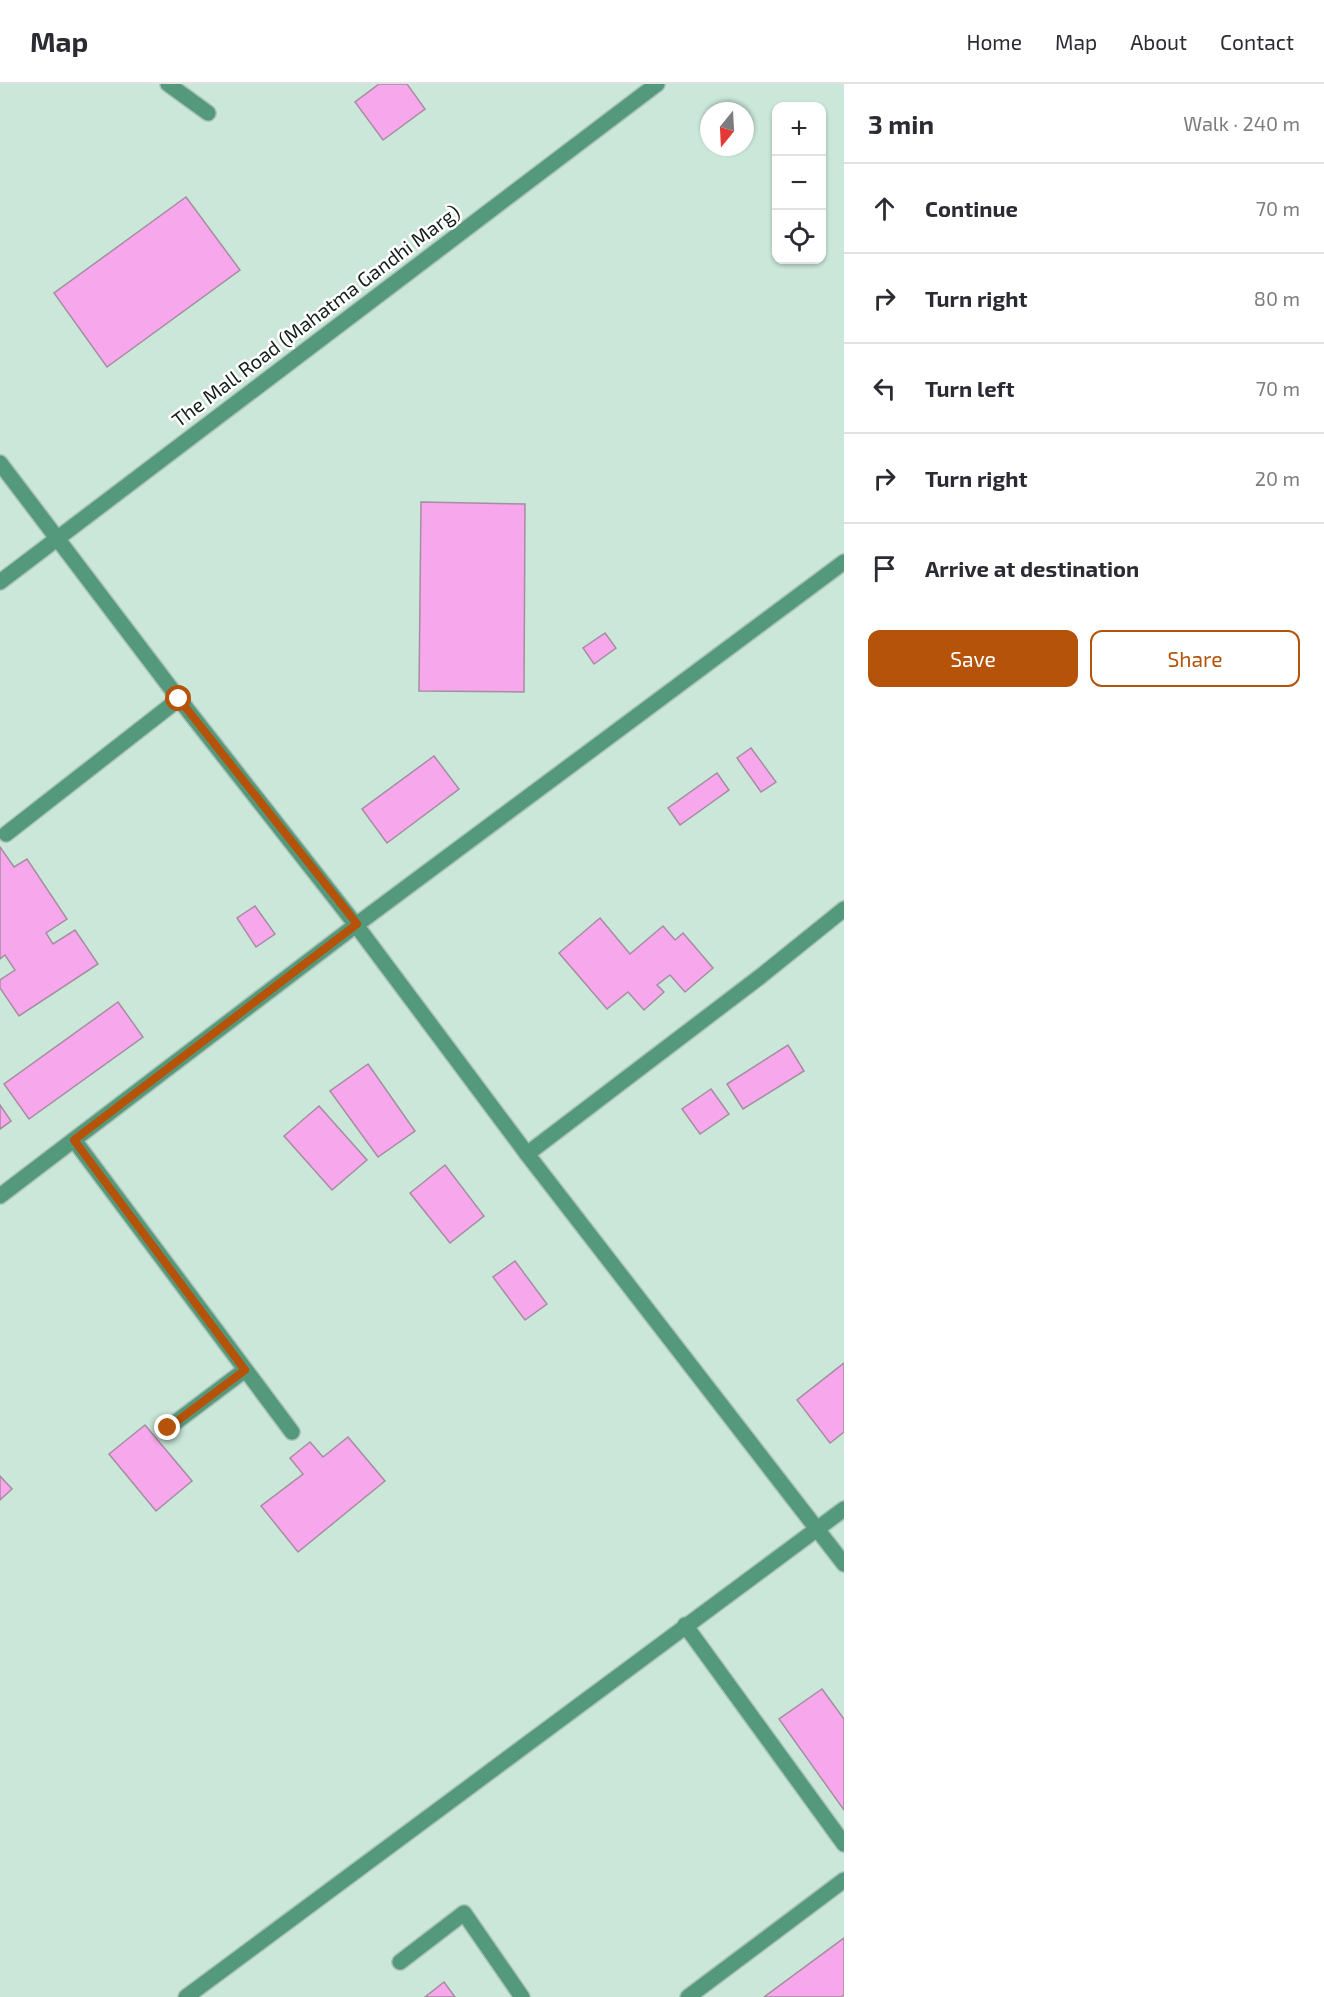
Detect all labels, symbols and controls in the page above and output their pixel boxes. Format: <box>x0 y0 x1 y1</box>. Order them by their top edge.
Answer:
text: Map <box>30 24 88 58</box>
text: Home <box>966 29 1022 54</box>
text: Map <box>1055 29 1097 54</box>
text: About <box>1130 29 1187 54</box>
text: Contact <box>1220 29 1294 54</box>
north arrow <box>700 102 754 156</box>
map controls <box>772 102 826 264</box>
button: + <box>772 102 826 156</box>
text: 3 min <box>868 108 934 139</box>
text: Walk · 240 m <box>1183 111 1300 135</box>
button: − <box>772 156 826 210</box>
icon: ahead <box>868 192 901 225</box>
text: Continue <box>925 195 1018 221</box>
text: 70 m <box>1256 196 1300 220</box>
street label: The Mall Road (Mahatma Gandhi Marg) <box>167 199 464 431</box>
button: locate <box>772 210 826 264</box>
icon: right <box>868 282 901 315</box>
text: Turn right <box>925 285 1027 311</box>
text: 80 m <box>1254 286 1300 310</box>
icon: left <box>868 372 901 405</box>
text: Turn left <box>925 375 1014 401</box>
text: 70 m <box>1256 376 1300 400</box>
icon: right <box>868 462 901 495</box>
text: Turn right <box>925 465 1027 491</box>
text: 20 m <box>1255 466 1300 490</box>
icon: arrive <box>868 552 901 585</box>
text: Arrive at destination <box>925 555 1139 581</box>
button: Save <box>868 630 1078 687</box>
button: Share <box>1090 630 1300 687</box>
route start <box>165 685 191 711</box>
route end <box>154 1414 180 1440</box>

